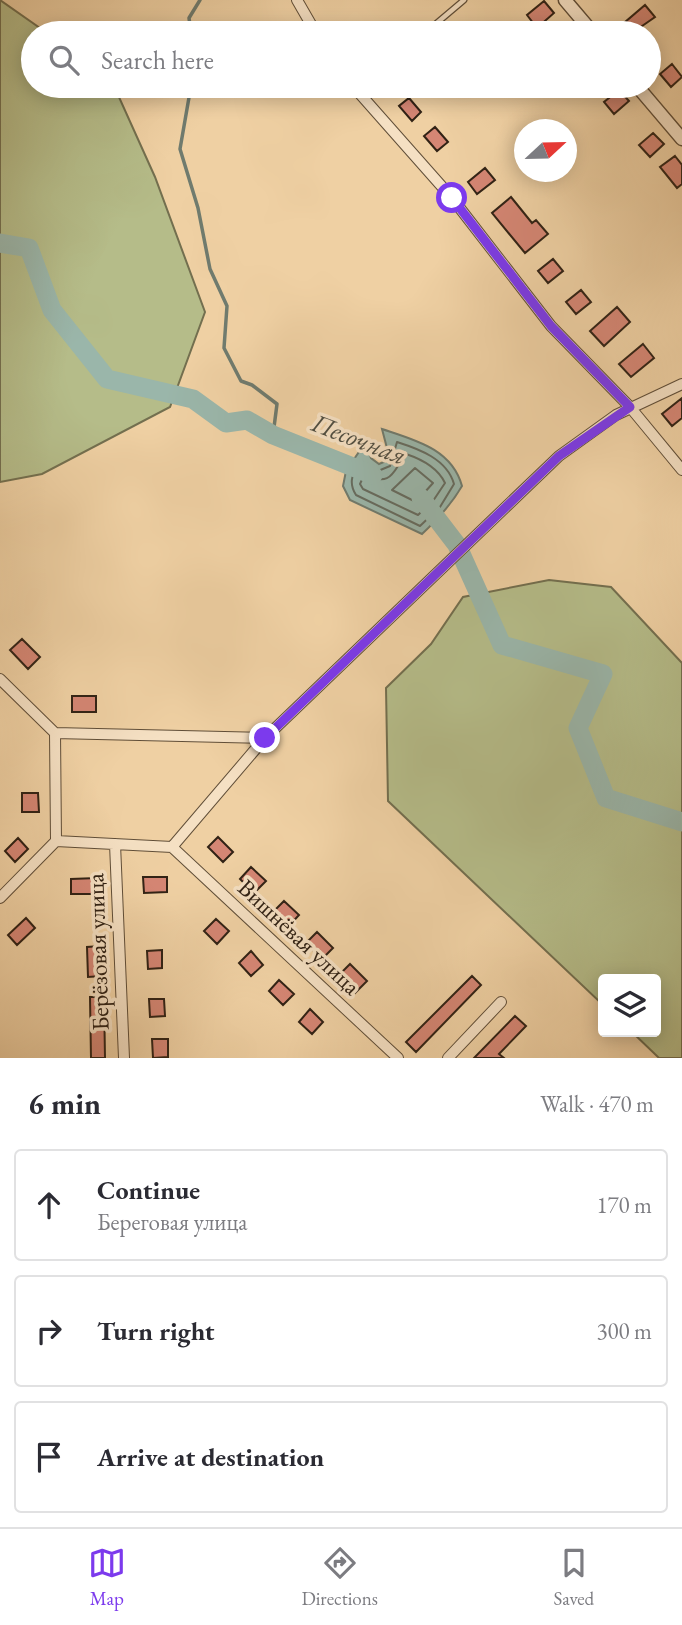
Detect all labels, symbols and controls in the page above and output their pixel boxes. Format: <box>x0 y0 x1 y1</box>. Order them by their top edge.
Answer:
search box <box>21 21 661 98</box>
icon: search <box>45 41 83 79</box>
text: Search here <box>101 43 214 77</box>
north arrow <box>514 119 577 182</box>
route start <box>436 182 467 213</box>
water label: Песочная <box>306 405 411 472</box>
route end <box>249 722 280 753</box>
street label: Берёзовая улица <box>79 872 116 1031</box>
street label: Вишнёвая улица <box>232 872 367 1002</box>
map controls <box>598 974 661 1037</box>
button: layers <box>598 974 661 1037</box>
text: 6 min <box>28 1084 101 1123</box>
text: Walk · 470 m <box>540 1089 654 1119</box>
text: Continue <box>97 1173 200 1207</box>
icon: ahead <box>30 1186 68 1224</box>
text: 170 m <box>596 1190 652 1220</box>
text: Береговая улица <box>97 1207 247 1237</box>
icon: right <box>30 1312 68 1350</box>
text: Turn right <box>97 1314 215 1348</box>
text: 300 m <box>596 1316 652 1346</box>
icon: arrive <box>30 1438 68 1476</box>
text: Arrive at destination <box>97 1440 324 1474</box>
tab: Map <box>88 1544 126 1611</box>
tab: Directions <box>301 1544 378 1611</box>
tab: Saved <box>553 1544 594 1611</box>

